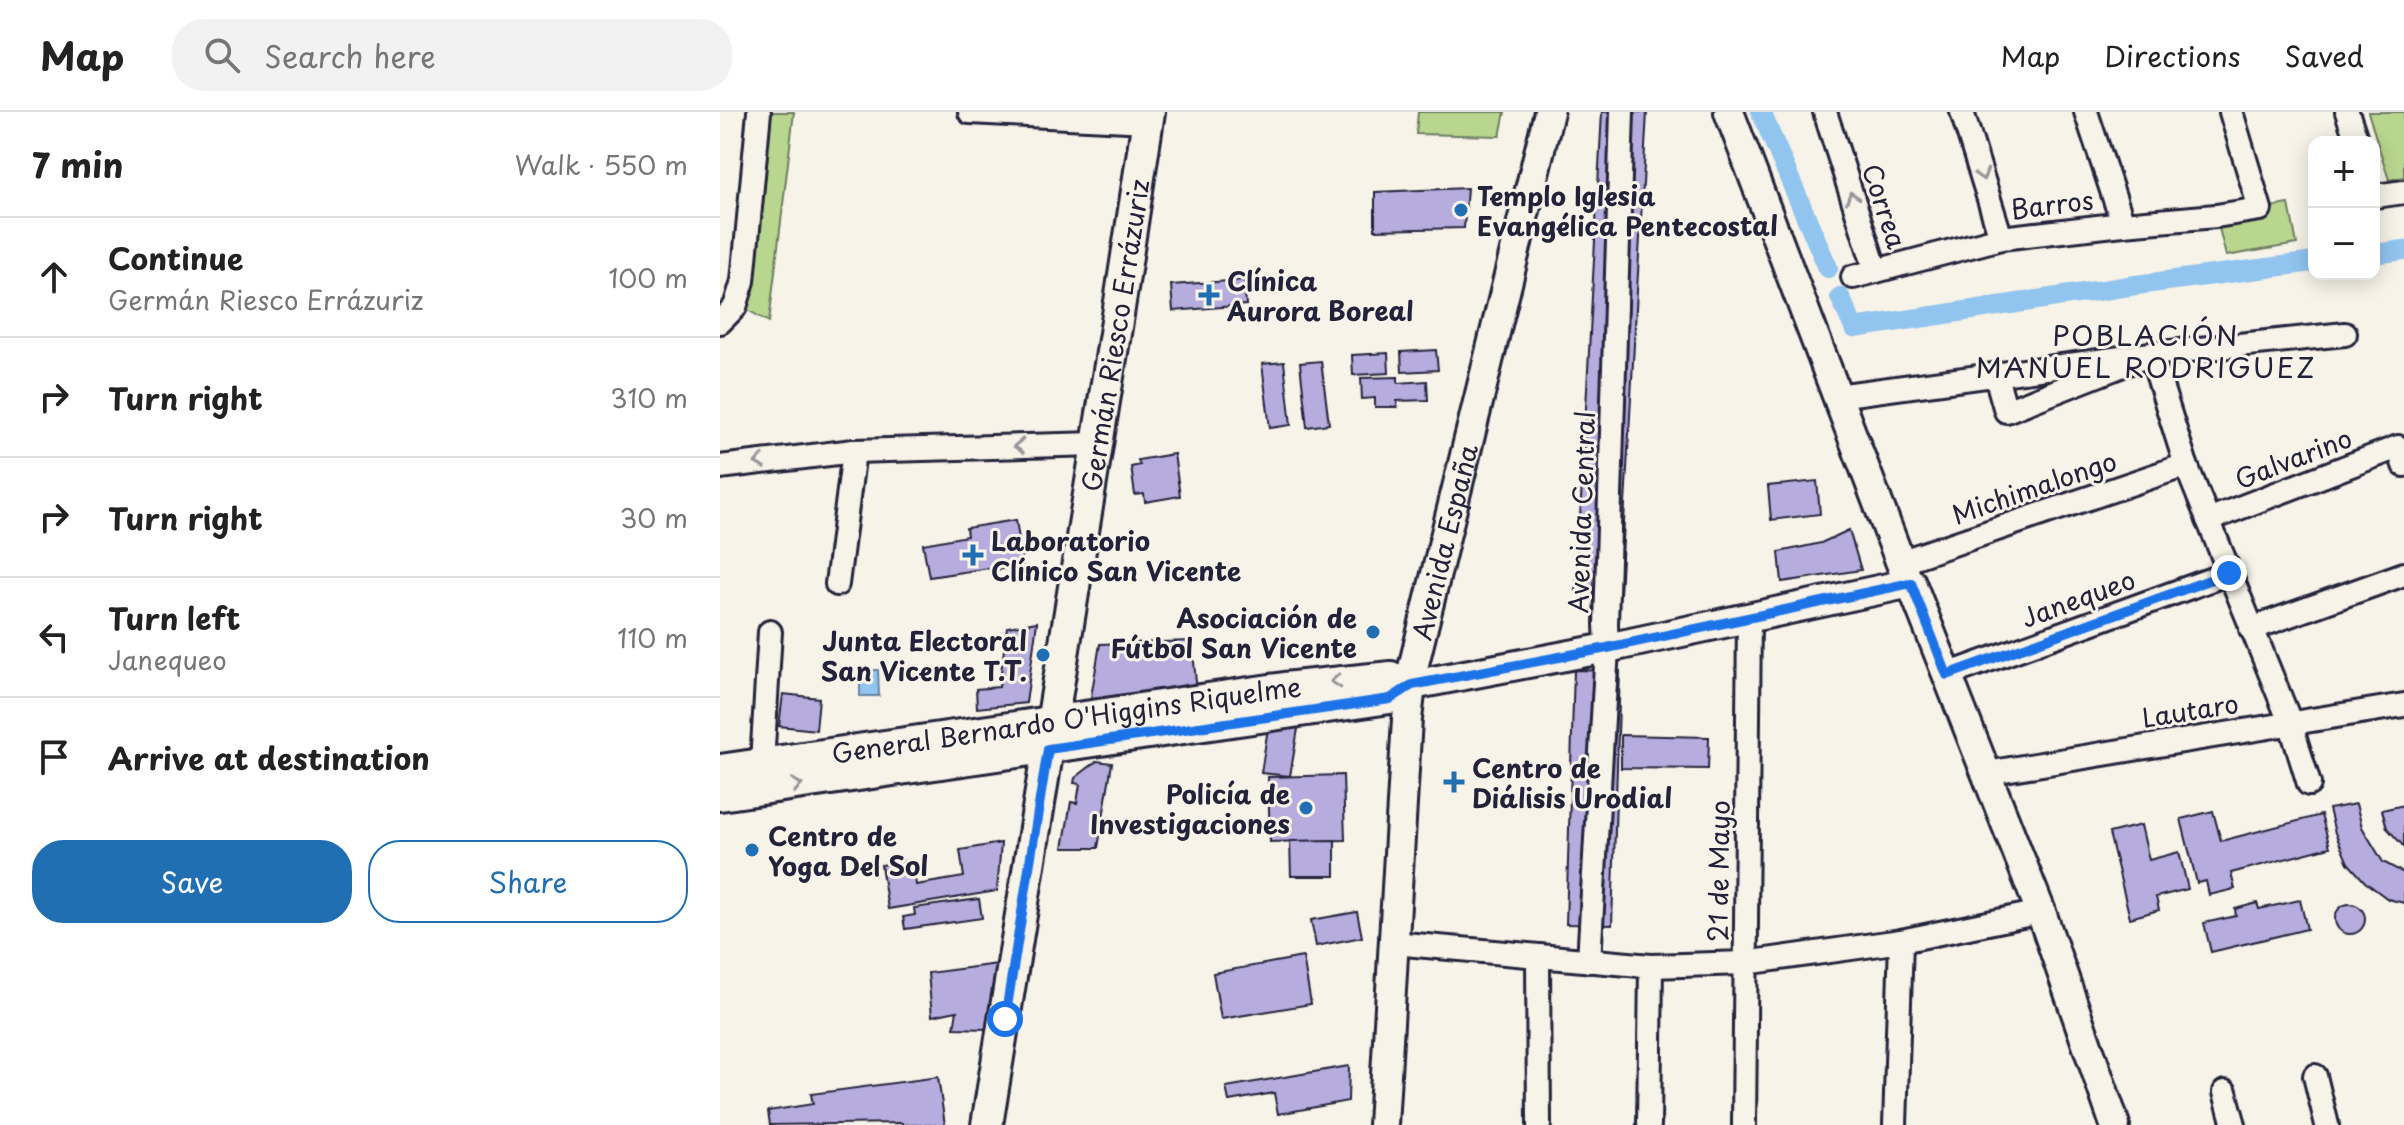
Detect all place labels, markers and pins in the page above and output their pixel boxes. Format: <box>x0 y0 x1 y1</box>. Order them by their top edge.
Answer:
place label: Templo Iglesia Evangélica Pentecostal <box>1477 176 1778 245</box>
marker: Templo Iglesia Evangélica Pentecostal <box>1452 201 1470 219</box>
place label: Clínica Aurora Boreal <box>1226 261 1414 330</box>
marker: Clínica Aurora Boreal <box>1198 284 1220 306</box>
place label: Laboratorio Clínico San Vicente <box>991 521 1241 590</box>
marker: Laboratorio Clínico San Vicente <box>962 544 984 566</box>
place label: Asociación de Fútbol San Vicente <box>1110 598 1357 667</box>
place label: Junta Electoral San Vicente T.T. <box>821 621 1027 690</box>
marker: Asociación de Fútbol San Vicente <box>1364 623 1382 641</box>
marker: Junta Electoral San Vicente T.T. <box>1034 646 1052 664</box>
place label: Centro de Diálisis Urodial <box>1472 748 1672 817</box>
marker: Centro de Diálisis Urodial <box>1443 771 1465 793</box>
place label: Policía de Investigaciones <box>1090 774 1290 843</box>
marker: Policía de Investigaciones <box>1297 799 1315 817</box>
place label: Centro de Yoga Del Sol <box>768 816 928 885</box>
marker: Centro de Yoga Del Sol <box>743 841 761 859</box>

